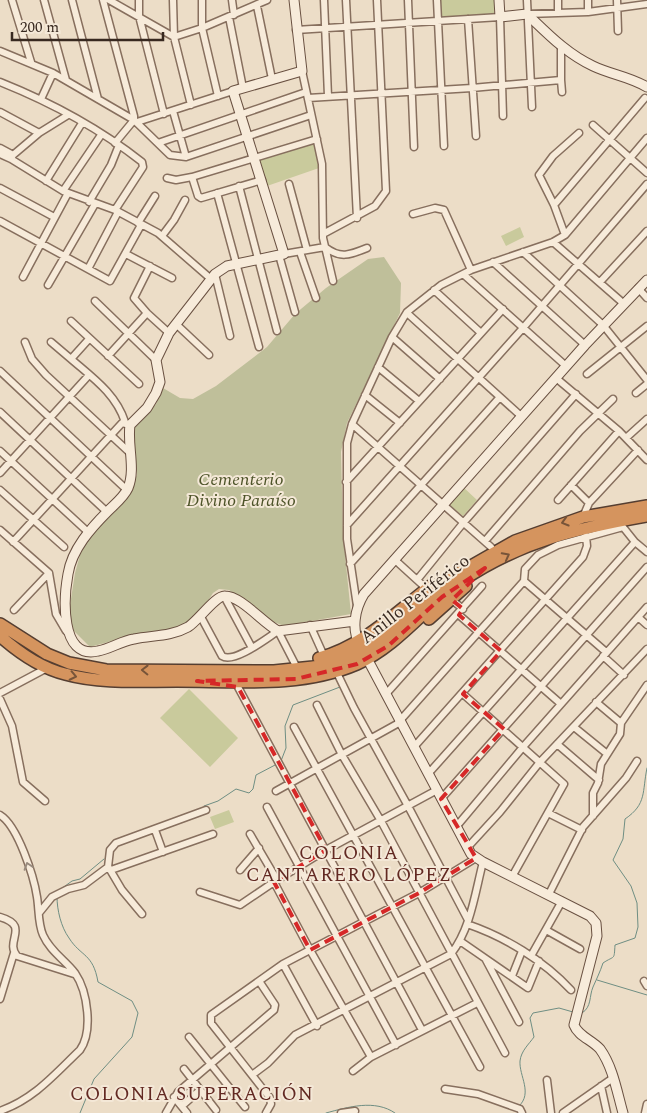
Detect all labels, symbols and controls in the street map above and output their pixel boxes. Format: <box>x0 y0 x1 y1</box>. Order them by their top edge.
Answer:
scale bar <box>12 10 164 42</box>
text: 200 m <box>20 16 59 39</box>
park label: Cementerio Divino Paraíso <box>186 466 296 514</box>
one-way arrow <box>560 516 569 527</box>
street label: Anillo Periférico <box>354 547 476 651</box>
one-way arrow <box>500 553 509 563</box>
one-way arrow <box>141 665 149 676</box>
one-way arrow <box>68 670 77 681</box>
district label: COLONIA CANTARERO LÓPEZ <box>246 839 452 890</box>
one-way arrow <box>24 862 34 870</box>
district label: COLONIA SUPERACIÓN <box>70 1080 314 1109</box>

